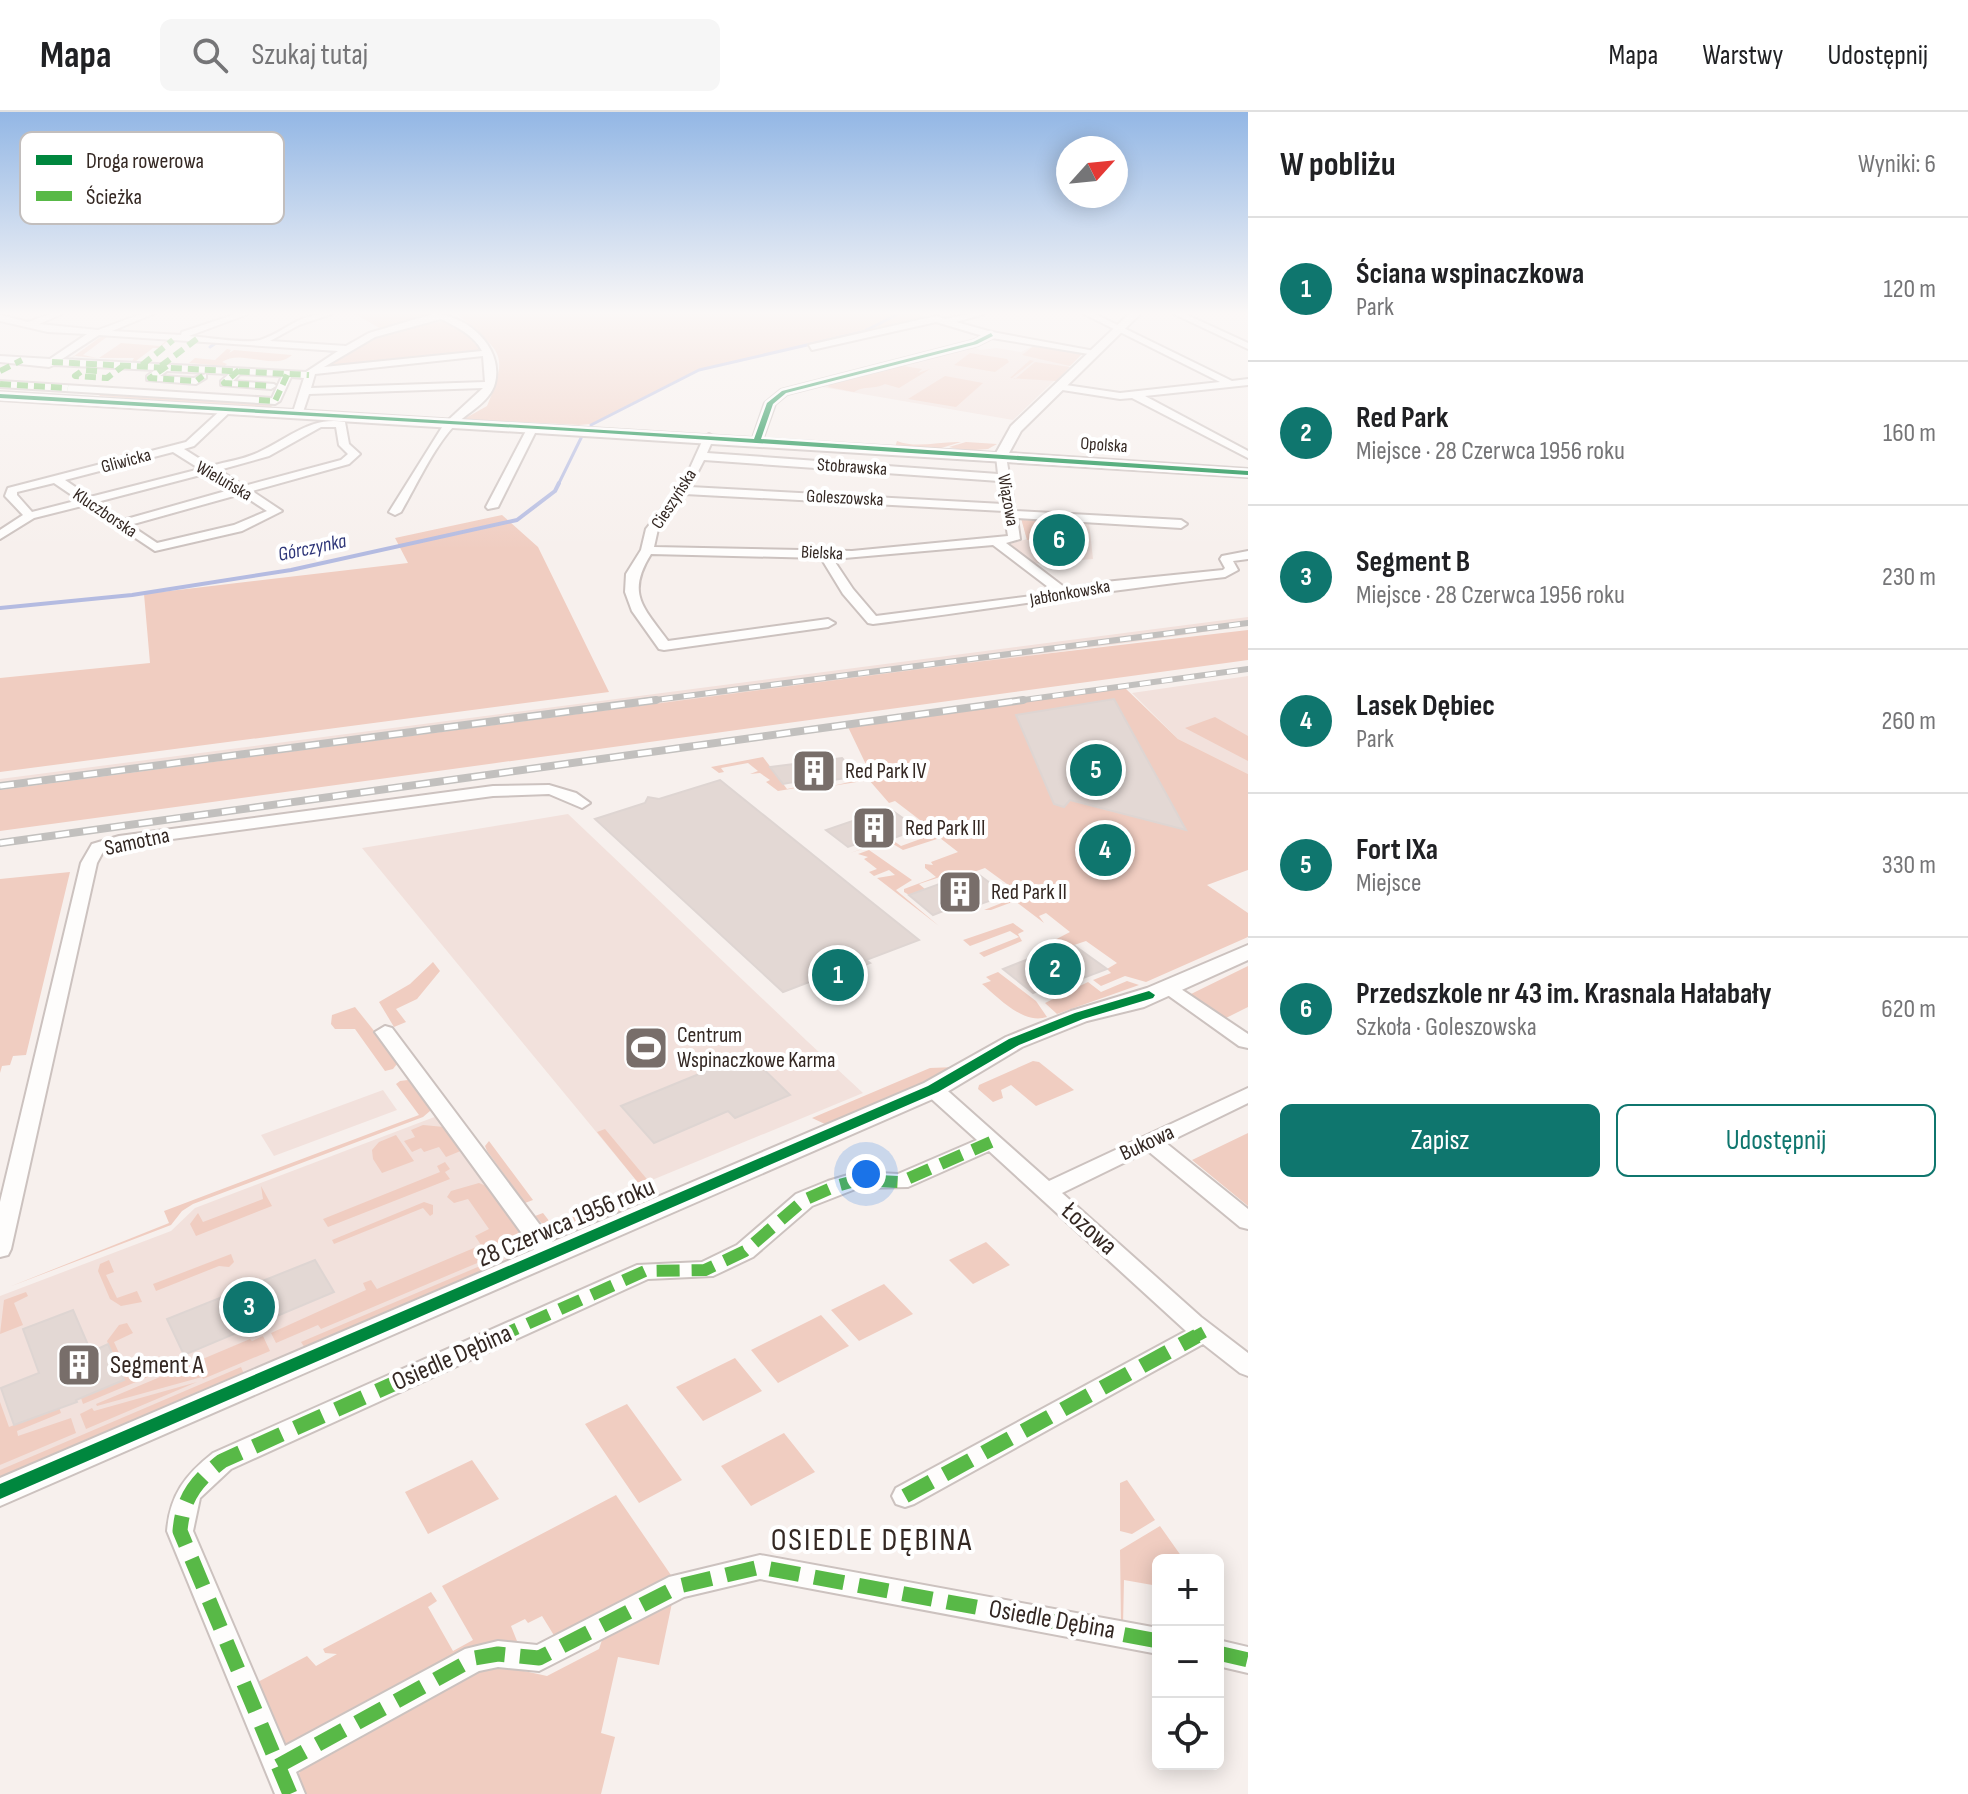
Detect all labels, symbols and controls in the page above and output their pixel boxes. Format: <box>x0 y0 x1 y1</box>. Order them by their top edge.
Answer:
search box <box>160 19 720 91</box>
text: Mapa <box>40 33 112 78</box>
icon: search <box>188 33 232 77</box>
text: Szukaj tutaj <box>252 37 368 73</box>
text: Mapa <box>1609 39 1658 72</box>
text: Warstwy <box>1702 39 1783 72</box>
text: Udostępnij <box>1827 39 1928 72</box>
legend <box>20 132 284 224</box>
north arrow <box>1056 136 1128 208</box>
text: W pobliżu <box>1280 144 1396 185</box>
text: Droga rowerowa <box>86 148 204 175</box>
text: Wyniki: 6 <box>1858 149 1936 180</box>
text: Ścieżka <box>86 184 142 211</box>
text: Ściana wspinaczkowa <box>1356 256 1584 292</box>
text: 1 <box>1301 274 1311 305</box>
text: 120 m <box>1883 274 1936 305</box>
text: Park <box>1356 292 1394 323</box>
text: Red Park <box>1356 400 1448 436</box>
text: 2 <box>1300 418 1312 449</box>
text: 160 m <box>1883 418 1936 449</box>
street label: Opolska <box>1080 433 1128 457</box>
text: Miejsce · 28 Czerwca 1956 roku <box>1356 436 1625 467</box>
street label: Gliwicka <box>99 444 153 478</box>
street label: Stobrawska <box>816 454 888 480</box>
street label: Wieluńska <box>192 457 256 505</box>
street label: Cieszyńska <box>647 465 701 533</box>
street label: Wiązowa <box>993 472 1023 528</box>
street label: Kluczborska <box>69 484 141 542</box>
street label: Goleszowska <box>806 485 884 511</box>
pin: 6 <box>1033 510 1085 570</box>
water label: Górczynka <box>276 529 348 567</box>
street label: Bielska <box>800 541 844 565</box>
text: Segment B <box>1356 544 1470 580</box>
text: 3 <box>1300 562 1312 593</box>
text: 230 m <box>1882 562 1936 593</box>
street label: Jabłonkowska <box>1027 576 1112 611</box>
text: Miejsce · 28 Czerwca 1956 roku <box>1356 580 1625 611</box>
text: Lasek Dębiec <box>1356 688 1495 724</box>
text: 4 <box>1300 706 1312 737</box>
text: 260 m <box>1881 706 1936 737</box>
text: Park <box>1356 724 1394 755</box>
pin: 5 <box>1070 740 1122 800</box>
building icon: Red Park IV <box>790 747 838 795</box>
place label: Red Park IV <box>845 758 927 785</box>
building icon: Red Park III <box>850 804 898 852</box>
place label: Red Park III <box>905 815 985 842</box>
pin: 4 <box>1079 820 1131 880</box>
street label: Samotna <box>102 822 172 862</box>
text: Fort IXa <box>1356 832 1438 868</box>
text: 5 <box>1300 850 1312 881</box>
text: 330 m <box>1882 850 1936 881</box>
building icon: Red Park II <box>936 868 984 916</box>
text: Miejsce <box>1356 868 1421 899</box>
place label: Red Park II <box>991 879 1067 906</box>
pin: 2 <box>1029 939 1081 999</box>
pin: 1 <box>812 945 864 1005</box>
text: Przedszkole nr 43 im. Krasnala Hałabały <box>1356 976 1771 1012</box>
text: 6 <box>1300 994 1312 1025</box>
text: 620 m <box>1881 994 1936 1025</box>
text: Szkoła · Goleszowska <box>1356 1012 1537 1043</box>
place label: Centrum Wspinaczkowe Karma <box>677 1022 835 1074</box>
sports icon: Centrum Wspinaczkowe Karma <box>622 1024 670 1072</box>
button: Zapisz <box>1280 1104 1600 1177</box>
button: Udostępnij <box>1616 1104 1936 1177</box>
street label: Bukowa <box>1116 1119 1178 1167</box>
your location <box>846 1154 886 1194</box>
street label: 28 Czerwca 1956 roku <box>473 1172 659 1274</box>
street label: Łozowa <box>1054 1195 1123 1262</box>
pin: 3 <box>223 1277 275 1337</box>
street label: Osiedle Dębina <box>387 1318 517 1398</box>
building icon: Segment A <box>55 1341 103 1389</box>
place label: Segment A <box>110 1350 204 1381</box>
district label: OSIEDLE DĘBINA <box>771 1521 973 1560</box>
map controls <box>1152 1554 1224 1770</box>
button: + <box>1152 1554 1224 1626</box>
street label: Osiedle Dębina <box>986 1594 1118 1646</box>
button: − <box>1152 1626 1224 1698</box>
button: locate <box>1152 1698 1224 1770</box>

